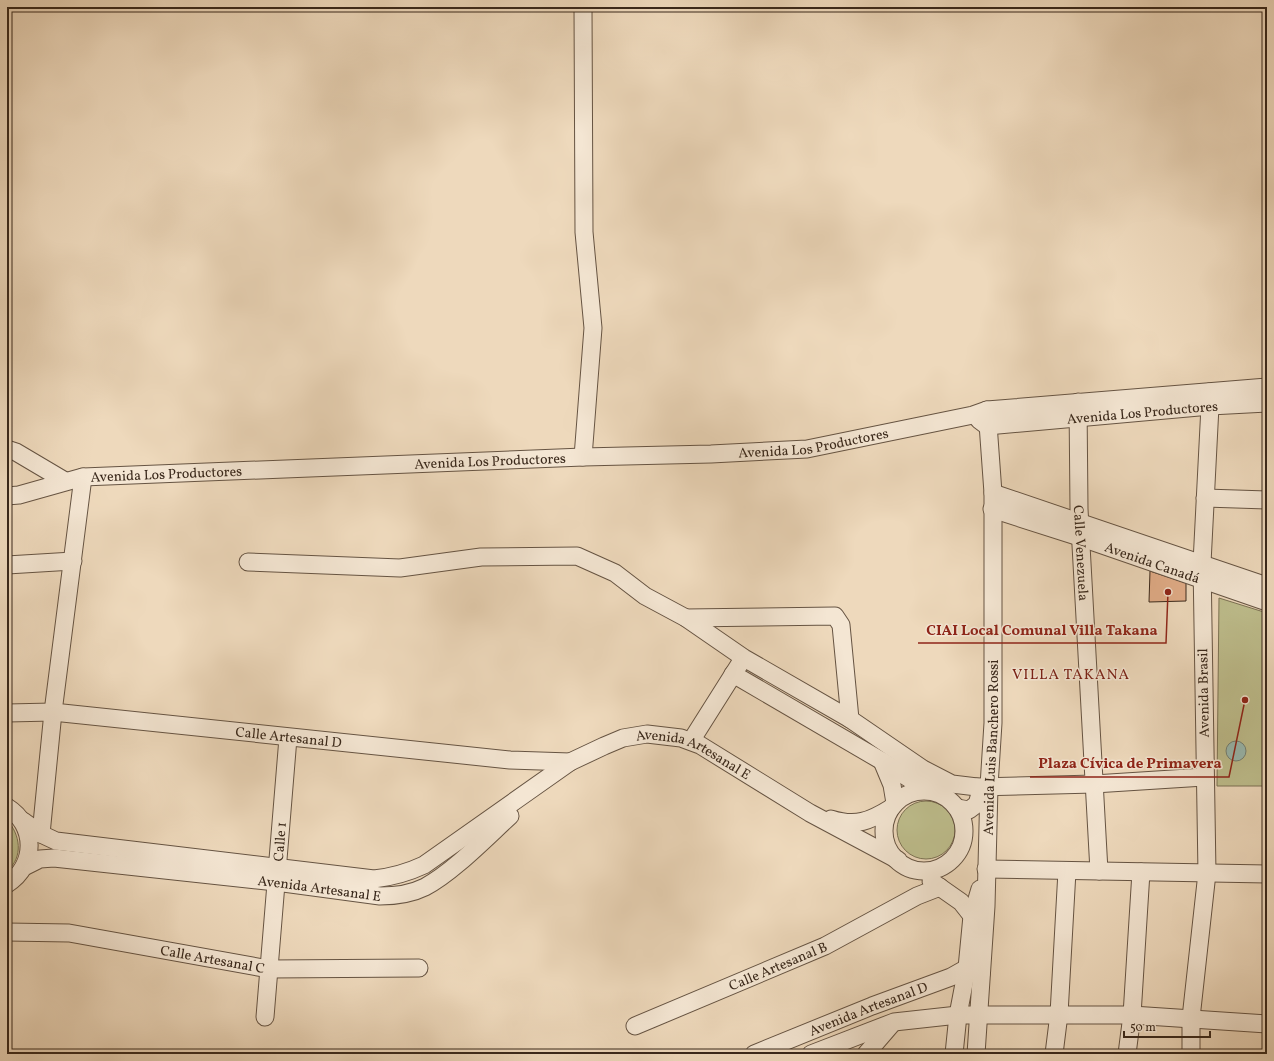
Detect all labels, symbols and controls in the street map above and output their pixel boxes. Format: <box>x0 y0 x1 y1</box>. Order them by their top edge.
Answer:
street label: Avenida Los Productores <box>1066 398 1218 430</box>
street label: Avenida Los Productores <box>738 425 890 464</box>
street label: Avenida Los Productores <box>414 450 566 475</box>
street label: Avenida Los Productores <box>90 463 243 488</box>
street label: Calle Venezuela <box>1068 504 1092 602</box>
street label: Avenida Canadá <box>1102 539 1202 589</box>
callout: CIAI Local Comunal Villa Takana <box>918 616 1166 643</box>
text: CIAI Local Comunal Villa Takana <box>926 621 1158 642</box>
street label: Avenida Brasil <box>1194 648 1215 738</box>
street label: Avenida Luis Banchero Rossi <box>980 659 1004 836</box>
district label: VILLA TAKANA <box>1012 665 1130 686</box>
street label: Calle Artesanal D <box>234 723 343 753</box>
street label: Avenida Artesanal E <box>634 726 754 785</box>
callout: Plaza Cívica de Primavera <box>1030 750 1229 777</box>
text: Plaza Cívica de Primavera <box>1038 754 1222 775</box>
street label: Calle 1 <box>270 821 292 862</box>
street label: Avenida Artesanal E <box>257 872 382 907</box>
street label: Calle Artesanal B <box>726 938 831 996</box>
street label: Calle Artesanal C <box>159 942 266 979</box>
street label: Avenida Artesanal D <box>807 978 931 1042</box>
scale bar <box>1124 1013 1210 1039</box>
text: 50 m <box>1130 1020 1156 1036</box>

